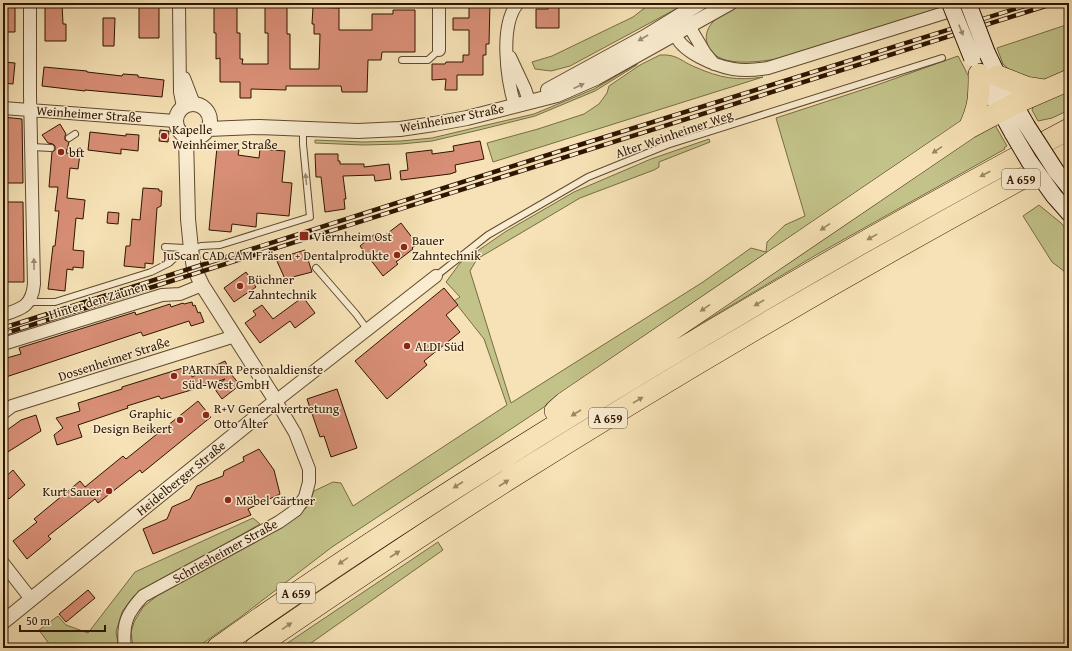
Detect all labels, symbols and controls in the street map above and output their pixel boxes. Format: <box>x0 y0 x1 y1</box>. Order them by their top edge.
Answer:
one-way arrow <box>959 25 965 37</box>
one-way arrow <box>637 35 649 42</box>
one-way arrow <box>574 82 586 88</box>
street label: Weinheimer Straße <box>398 99 506 137</box>
street label: Weinheimer Straße <box>36 101 142 127</box>
street label: Alter Weinheimer Weg <box>613 105 736 163</box>
place label: Kapelle Weinheimer Straße <box>172 120 278 154</box>
marker: Kapelle Weinheimer Straße <box>159 131 169 141</box>
place label: bft <box>69 143 85 162</box>
one-way arrow <box>932 146 942 154</box>
marker: bft <box>56 147 66 157</box>
road number: A 659 <box>1002 169 1040 189</box>
one-way arrow <box>979 171 991 177</box>
one-way arrow <box>303 173 310 185</box>
one-way arrow <box>819 223 830 231</box>
place label: Viernheim Ost <box>313 227 393 246</box>
marker: Viernheim Ost <box>298 230 310 242</box>
place label: Bauer Zahntechnik <box>412 231 481 265</box>
one-way arrow <box>866 234 878 241</box>
marker: Bauer Zahntechnik <box>399 242 409 252</box>
place label: JuScan CAD CAM Fräsen + Dentalprodukte <box>161 246 389 265</box>
marker: JuScan CAD CAM Fräsen + Dentalprodukte <box>392 250 402 260</box>
one-way arrow <box>30 258 37 270</box>
place label: Büchner Zahntechnik <box>248 270 317 304</box>
street label: Hinter den Zäunen <box>46 276 150 324</box>
marker: Büchner Zahntechnik <box>235 281 245 291</box>
one-way arrow <box>753 299 765 306</box>
one-way arrow <box>700 304 711 312</box>
street label: Dossenheimer Straße <box>56 332 172 386</box>
place label: ALDI Süd <box>415 337 464 356</box>
marker: ALDI Süd <box>402 341 412 351</box>
place label: PARTNER Personaldienste Süd-West GmbH <box>182 360 323 394</box>
marker: PARTNER Personaldienste Süd-West GmbH <box>169 371 179 381</box>
one-way arrow <box>632 396 644 403</box>
place label: R+V Generalvertretung Otto Alter <box>214 399 340 433</box>
place label: Graphic Design Beikert <box>93 404 172 438</box>
road number: A 659 <box>589 408 627 428</box>
one-way arrow <box>570 409 582 416</box>
marker: R+V Generalvertretung Otto Alter <box>201 410 211 420</box>
marker: Graphic Design Beikert <box>175 415 185 425</box>
street label: Heidelberger Straße <box>132 436 230 520</box>
one-way arrow <box>498 479 510 486</box>
place label: Kurt Sauer <box>42 482 102 501</box>
one-way arrow <box>453 482 464 489</box>
marker: Kurt Sauer <box>104 486 114 496</box>
place label: Möbel Gärtner <box>236 491 316 510</box>
marker: Möbel Gärtner <box>223 495 233 505</box>
street label: Schriesheimer Straße <box>169 514 281 588</box>
one-way arrow <box>389 550 401 557</box>
one-way arrow <box>338 557 348 565</box>
road number: A 659 <box>277 583 315 603</box>
scale bar <box>20 607 105 633</box>
text: 50 m <box>26 612 50 629</box>
one-way arrow <box>282 622 292 630</box>

